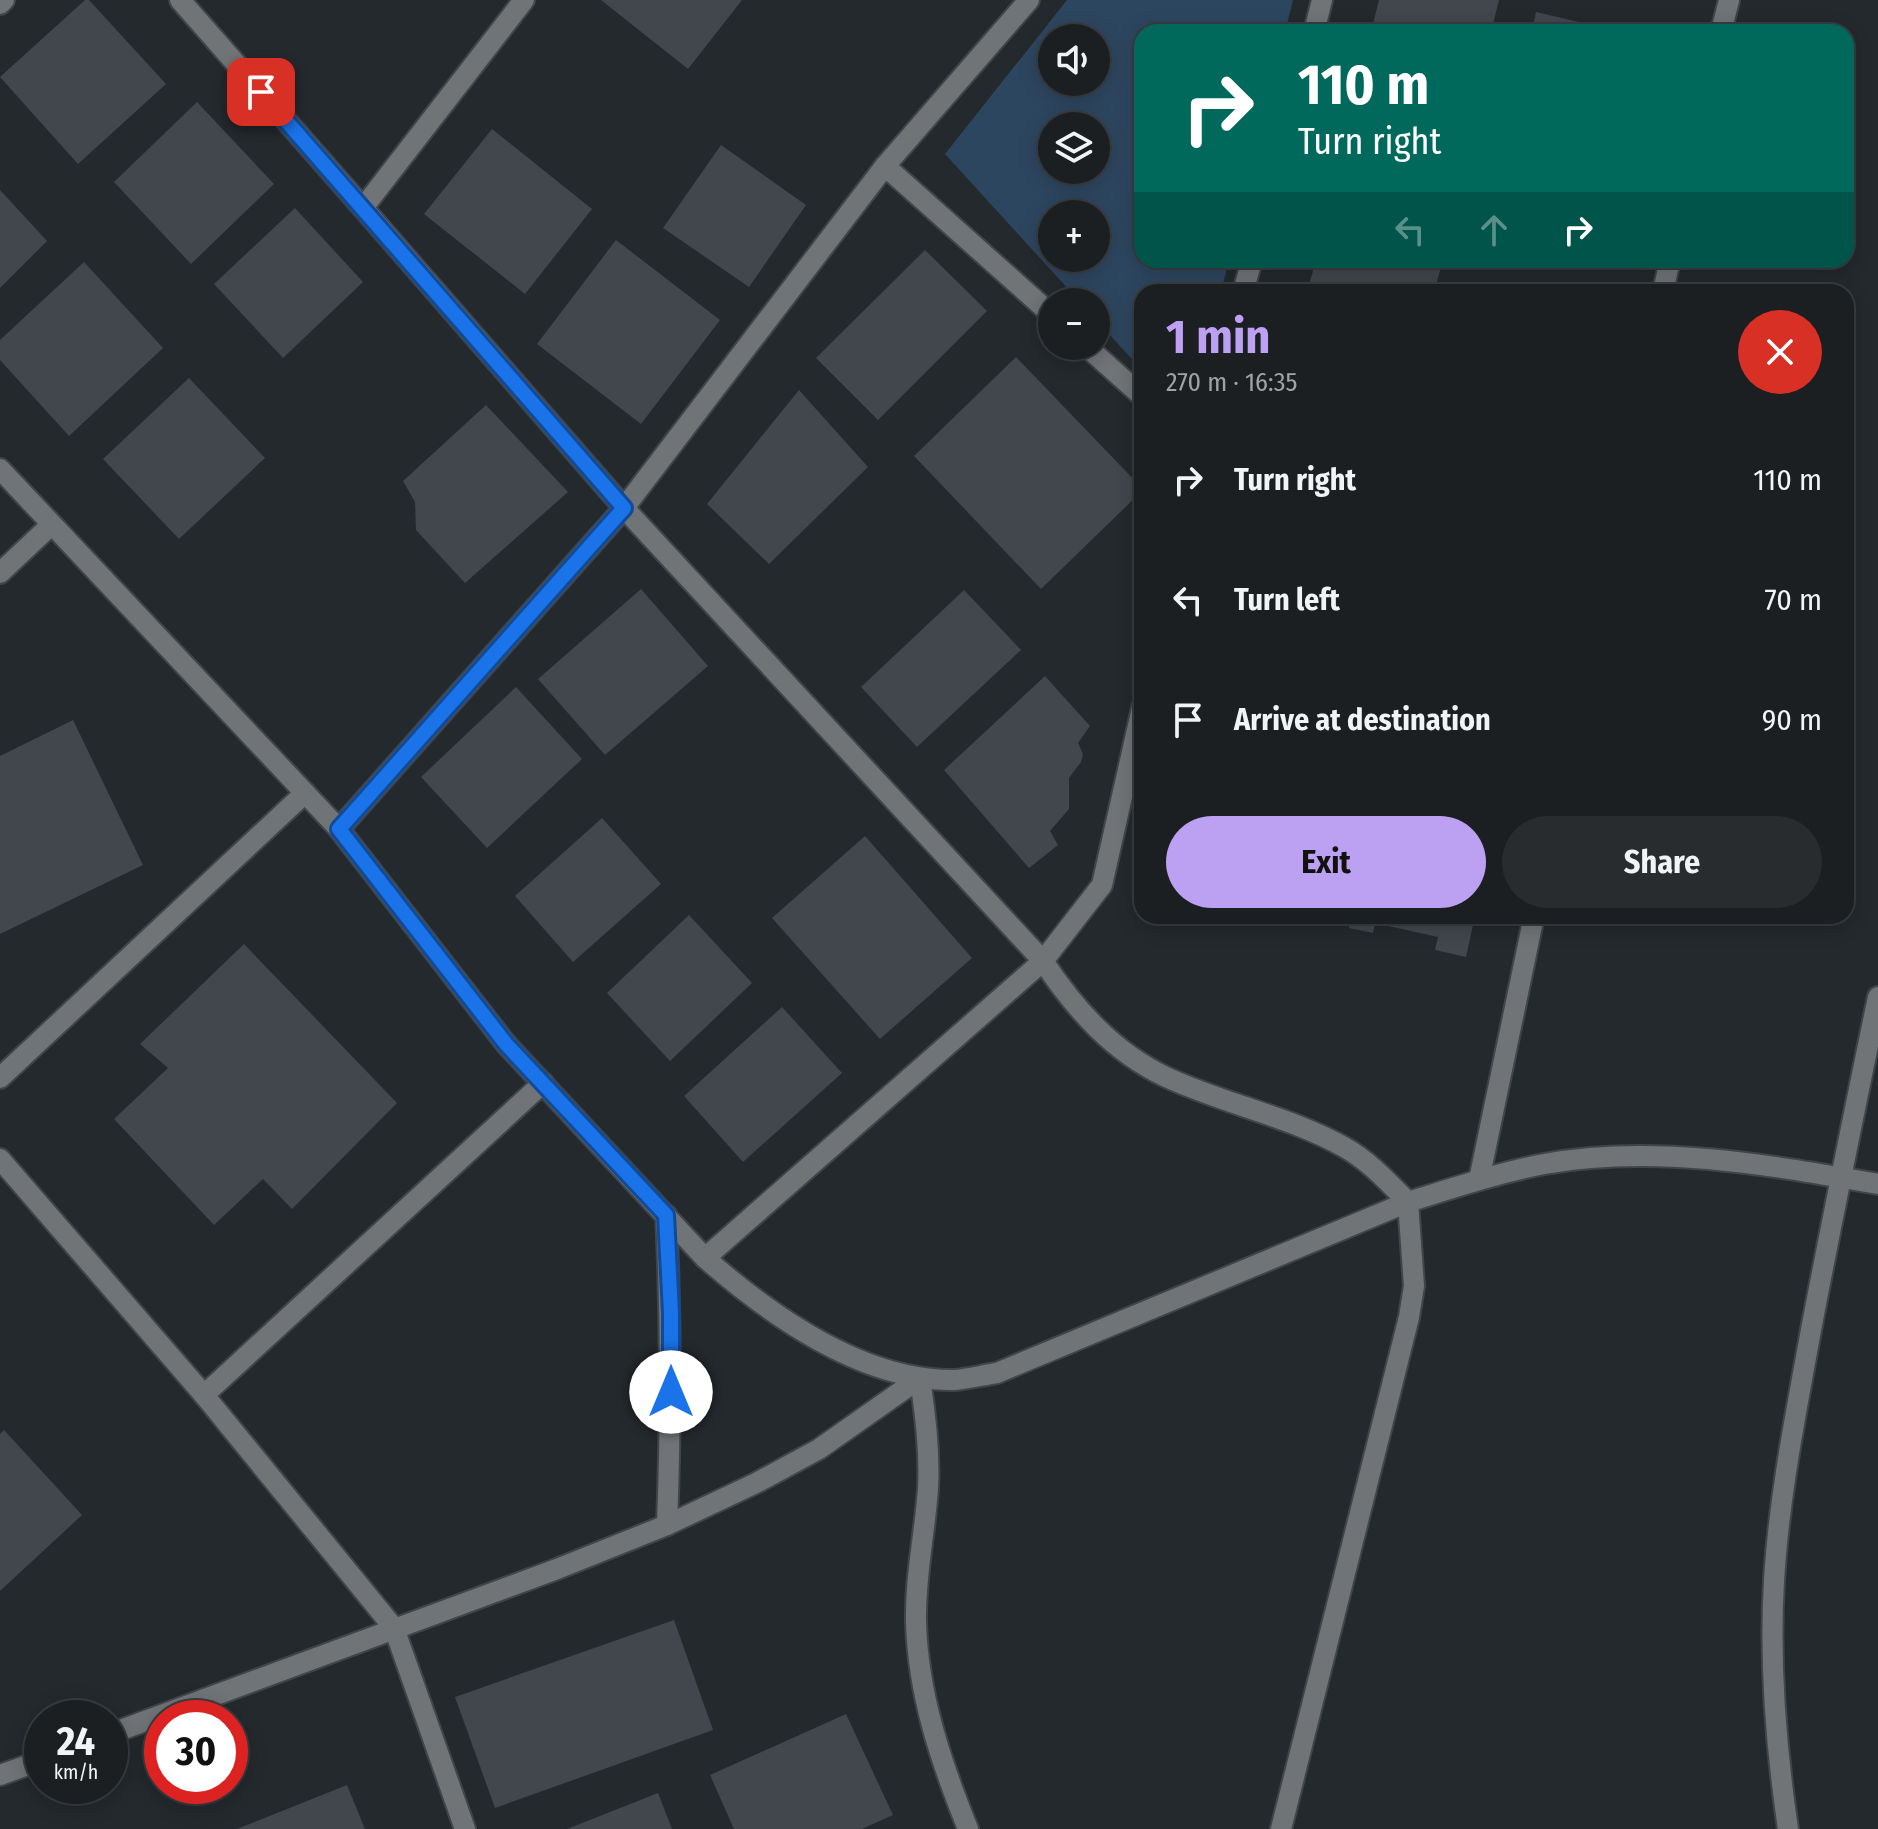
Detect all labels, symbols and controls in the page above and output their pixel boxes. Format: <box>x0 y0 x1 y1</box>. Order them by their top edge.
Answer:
map controls <box>1038 24 1110 360</box>
button: sound <box>1038 24 1110 96</box>
text: 110 m <box>1298 52 1429 119</box>
icon: right <box>1166 56 1270 160</box>
pin <box>227 58 295 126</box>
icon: arrive <box>239 70 283 114</box>
button: layers <box>1038 112 1110 184</box>
text: Turn right <box>1298 120 1441 164</box>
button: + <box>1038 200 1110 272</box>
icon: left <box>1388 208 1432 252</box>
icon: ahead <box>1472 208 1516 252</box>
icon: right <box>1556 208 1600 252</box>
button: − <box>1038 288 1110 360</box>
text: 1 min <box>1166 308 1271 366</box>
button: close <box>1738 310 1822 394</box>
text: 270 m · 16:35 <box>1166 367 1297 398</box>
icon: right <box>1166 458 1210 502</box>
text: Turn right <box>1234 462 1356 498</box>
text: 110 m <box>1753 462 1822 498</box>
icon: left <box>1166 578 1210 622</box>
text: Turn left <box>1234 582 1340 618</box>
text: 70 m <box>1764 582 1822 618</box>
icon: arrive <box>1166 698 1210 742</box>
text: Arrive at destination <box>1234 702 1491 738</box>
text: 90 m <box>1762 702 1822 738</box>
button: Exit <box>1166 816 1486 908</box>
button: Share <box>1502 816 1822 908</box>
position arrow <box>629 1350 713 1434</box>
speed limit sign: 30 <box>144 1700 248 1804</box>
text: 24 <box>57 1718 95 1766</box>
text: km/h <box>54 1760 98 1784</box>

